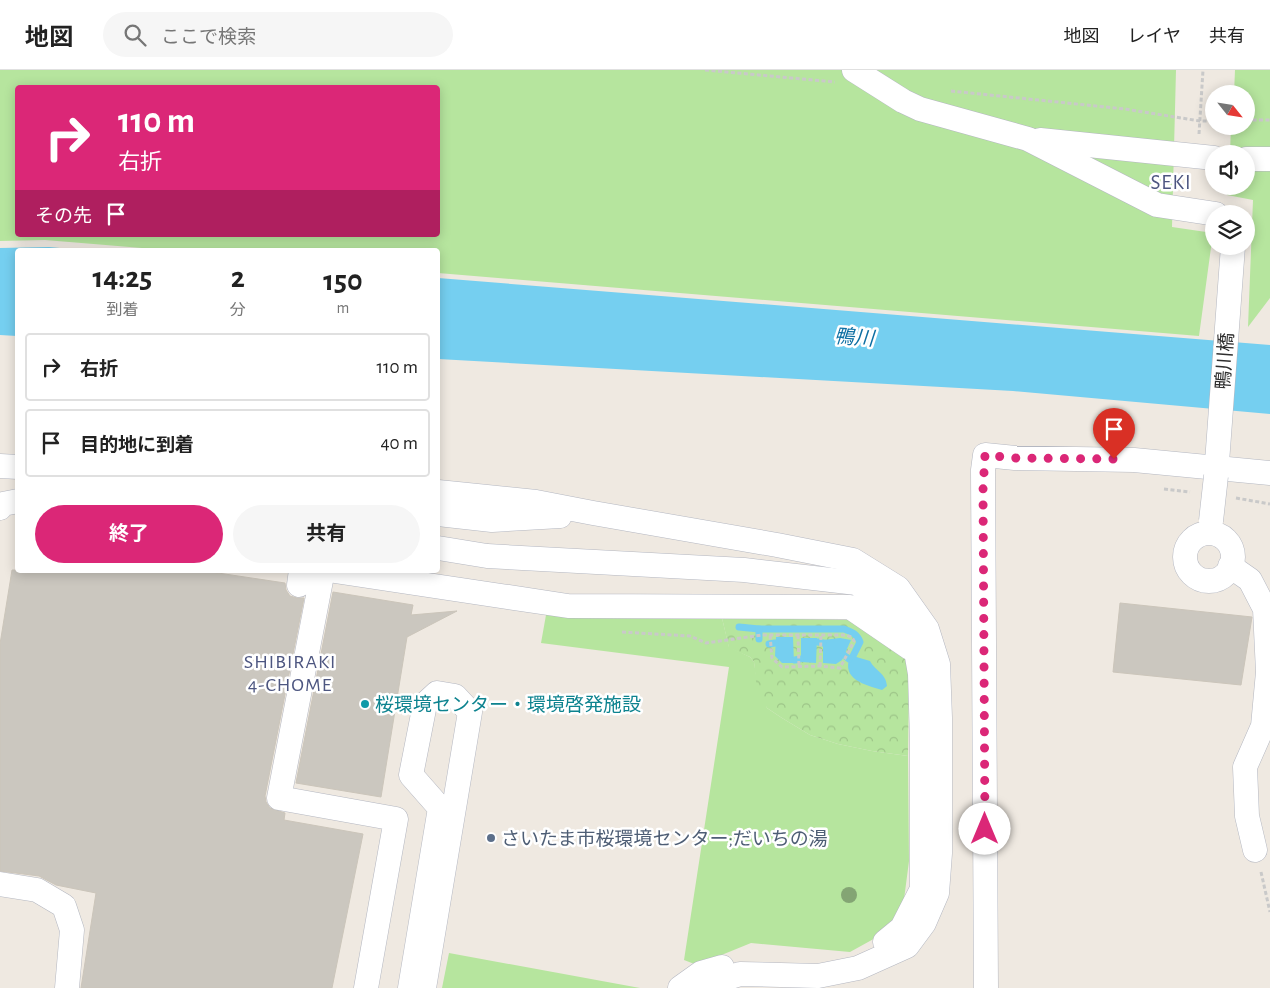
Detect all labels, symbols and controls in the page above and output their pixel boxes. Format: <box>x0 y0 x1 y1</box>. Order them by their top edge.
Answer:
search box <box>103 12 453 57</box>
icon: search <box>121 21 149 49</box>
text: 地図 <box>25 26 73 50</box>
text: ここで検索 <box>161 28 256 47</box>
text: 地図 <box>1064 28 1100 46</box>
text: レイヤ <box>1128 28 1181 46</box>
text: 共有 <box>1209 28 1245 46</box>
north arrow <box>1205 85 1255 135</box>
map controls <box>1205 85 1255 255</box>
text: 110 m <box>118 104 195 139</box>
icon: right <box>35 105 100 170</box>
button: sound <box>1205 145 1255 195</box>
text: 右折 <box>118 151 162 173</box>
district label: SEKI <box>1150 172 1192 193</box>
icon: arrive <box>102 200 130 228</box>
button: layers <box>1205 205 1255 255</box>
text: その先 <box>35 207 92 226</box>
text: 14:25 <box>92 263 152 293</box>
text: 2 <box>231 263 245 293</box>
text: 150 <box>323 266 363 296</box>
text: m <box>336 300 349 316</box>
text: 到着 <box>106 302 138 318</box>
text: 分 <box>230 302 246 318</box>
water label: 鴨川 <box>833 326 877 350</box>
street label: 鴨川橋 <box>1213 332 1237 390</box>
icon: right <box>37 353 65 381</box>
text: 110 m <box>377 358 418 377</box>
text: 右折 <box>80 360 118 379</box>
pin <box>1093 408 1135 459</box>
icon: arrive <box>1100 415 1128 443</box>
icon: arrive <box>37 429 65 457</box>
text: 40 m <box>380 434 418 453</box>
text: 目的地に到着 <box>80 436 194 455</box>
button: 終了 <box>35 505 223 563</box>
button: 共有 <box>233 505 420 563</box>
district label: SHIBIRAKI 4-CHOME <box>244 652 336 695</box>
place label: 桜環境センター・環境啓発施設 <box>375 694 641 715</box>
marker: 桜環境センター・環境啓発施設 <box>359 698 371 710</box>
position arrow <box>958 802 1010 854</box>
place label: さいたま市桜環境センター;だいちの湯 <box>501 828 828 849</box>
marker: さいたま市桜環境センター;だいちの湯 <box>485 832 497 844</box>

